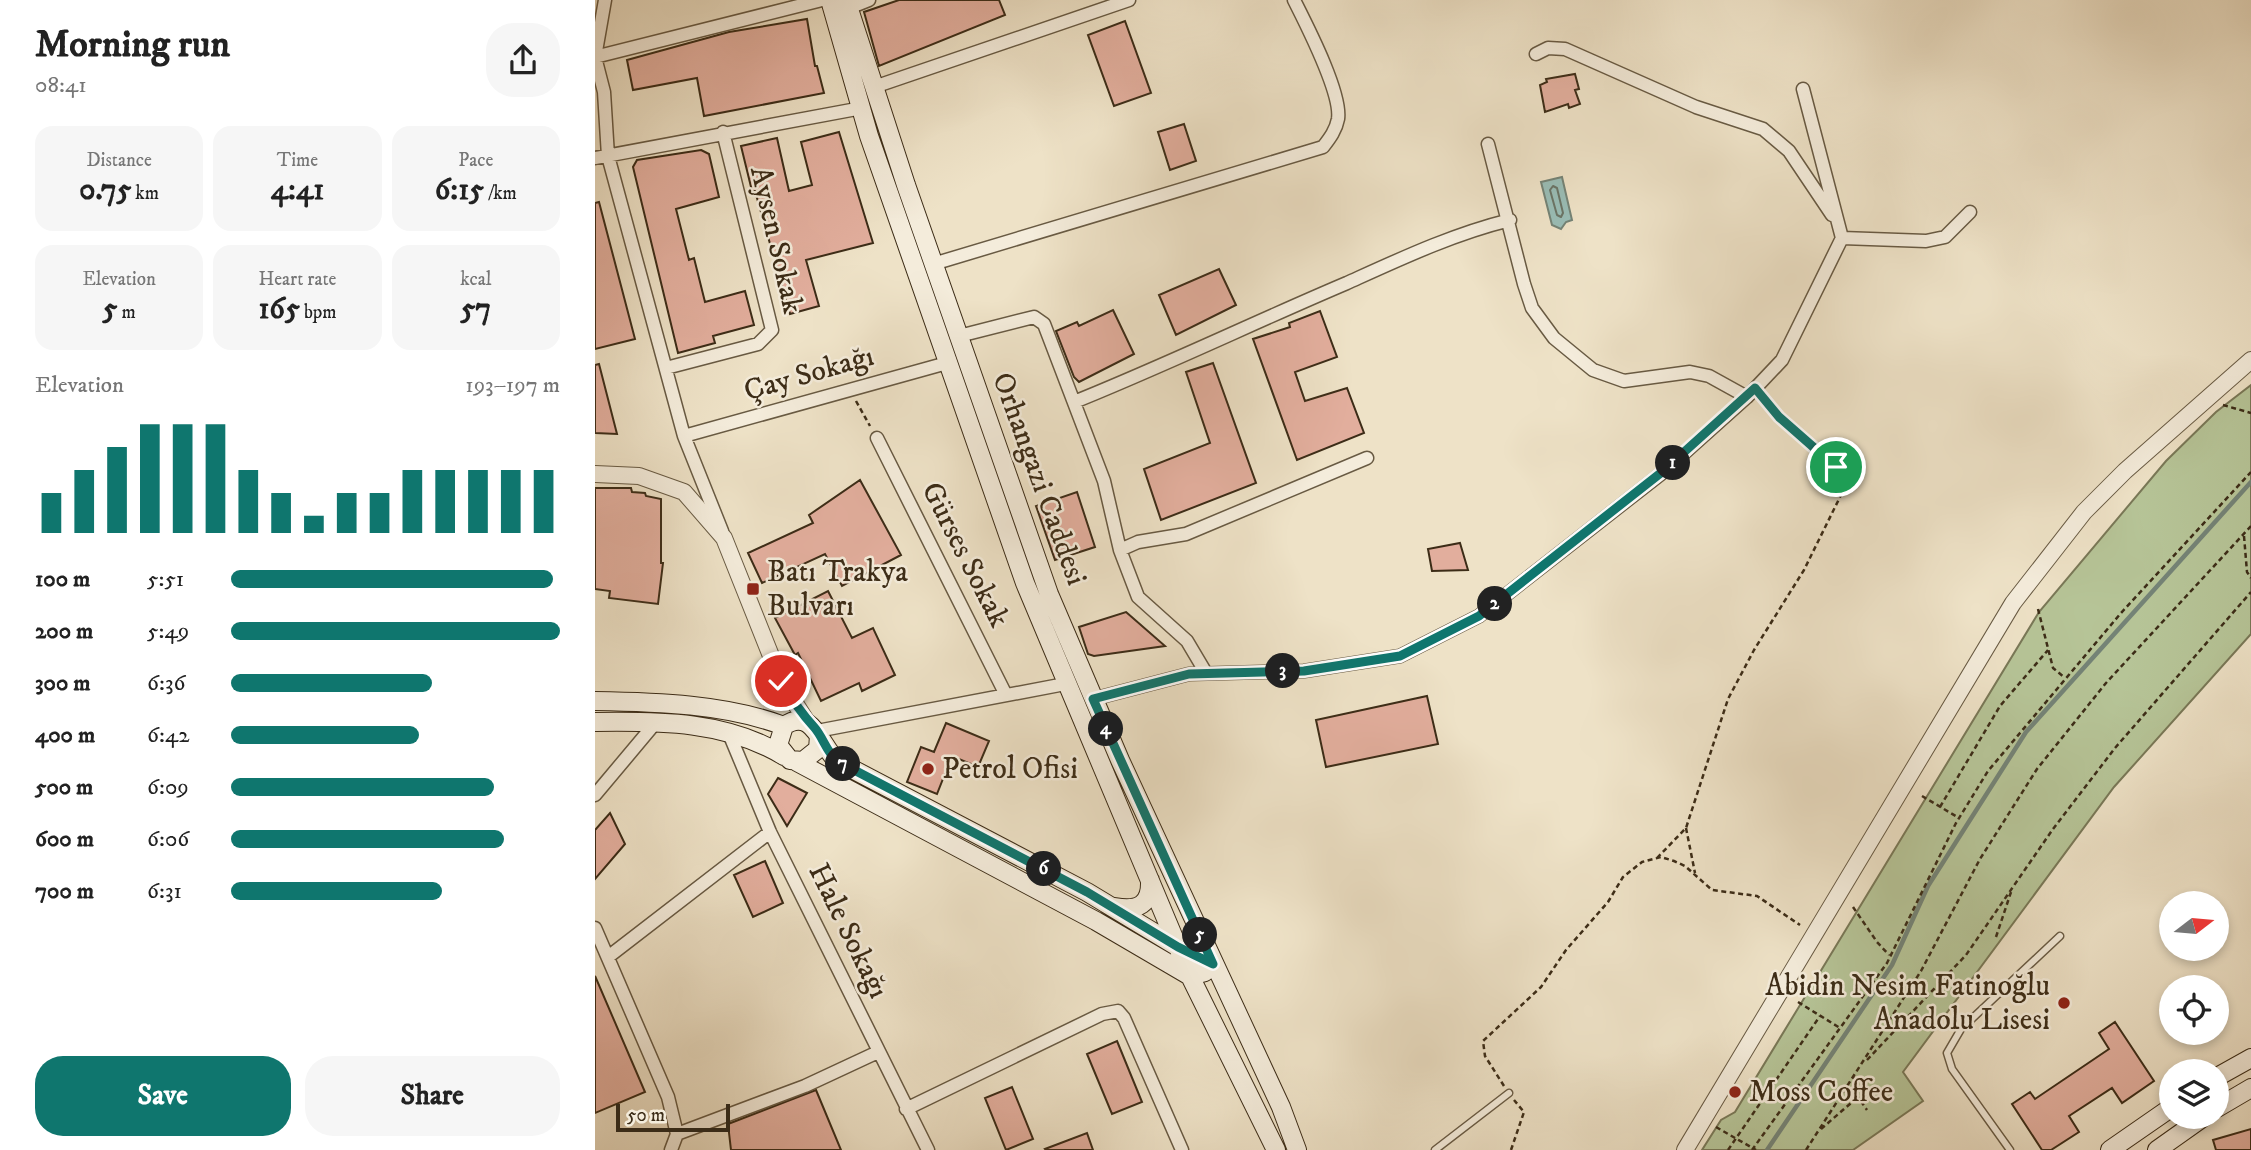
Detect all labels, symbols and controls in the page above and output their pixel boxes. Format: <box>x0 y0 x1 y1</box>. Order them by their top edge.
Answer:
text: Morning run <box>35 21 230 69</box>
button: share <box>486 23 560 97</box>
text: 08:41 <box>35 71 87 100</box>
text: Distance <box>86 149 152 172</box>
text: Time <box>277 149 318 172</box>
text: Pace <box>458 149 493 172</box>
street label: Aysen Sokak <box>741 163 811 317</box>
text: 0.75 <box>79 172 131 209</box>
text: 4:41 <box>271 172 324 209</box>
text: 6:15 <box>435 172 484 209</box>
text: km <box>131 182 159 205</box>
text: /km <box>484 182 517 205</box>
text: Elevation <box>82 268 156 291</box>
text: Heart rate <box>259 268 336 291</box>
text: kcal <box>460 268 491 291</box>
text: 5 <box>103 291 117 328</box>
text: 165 <box>258 291 300 328</box>
text: 57 <box>460 291 491 328</box>
text: m <box>117 301 136 324</box>
text: bpm <box>300 301 337 324</box>
street label: Çay Sokağı <box>740 338 878 410</box>
street label: Orhangazi Caddesi <box>983 368 1095 590</box>
text: Elevation <box>35 371 124 400</box>
text: 193–197 m <box>465 371 560 400</box>
pin <box>1806 437 1866 497</box>
pin: 1 <box>1655 446 1691 480</box>
icon: arrive <box>1817 448 1855 486</box>
text: 1 <box>1669 451 1676 474</box>
street label: Gürses Sokak <box>913 476 1017 634</box>
place label: Batı Trakya Bulvarı <box>767 554 908 625</box>
text: 100 m <box>35 565 90 594</box>
text: 5:51 <box>147 565 184 594</box>
marker: Batı Trakya Bulvarı <box>745 581 761 597</box>
pin: 2 <box>1478 586 1513 622</box>
text: 2 <box>1490 592 1499 615</box>
text: 200 m <box>35 617 93 646</box>
text: 5:49 <box>147 617 189 646</box>
pin <box>751 651 811 711</box>
pin: 3 <box>1265 654 1301 688</box>
text: 3 <box>1279 659 1286 682</box>
icon: check <box>762 662 800 700</box>
text: 300 m <box>35 669 91 698</box>
text: 6:36 <box>147 669 186 698</box>
pin: 4 <box>1089 712 1123 746</box>
text: 4 <box>1100 717 1111 740</box>
text: 400 m <box>35 721 95 750</box>
text: 6:42 <box>147 721 190 750</box>
pin: 7 <box>825 746 861 782</box>
place label: Petrol Ofisi <box>942 751 1078 788</box>
text: 7 <box>837 752 848 775</box>
marker: Petrol Ofisi <box>920 761 936 777</box>
text: 500 m <box>35 773 93 802</box>
text: 6:09 <box>147 773 189 802</box>
text: 600 m <box>35 825 94 854</box>
text: 6:06 <box>147 825 189 854</box>
pin: 6 <box>1027 852 1061 886</box>
street label: Hale Sokağı <box>799 857 897 1005</box>
text: 6 <box>1039 857 1048 880</box>
text: 700 m <box>35 877 94 906</box>
text: 6:31 <box>147 877 182 906</box>
north arrow <box>2159 891 2229 961</box>
map controls <box>2159 891 2229 1129</box>
pin: 5 <box>1183 918 1217 953</box>
text: 5 <box>1195 923 1204 946</box>
place label: Abidin Nesim Fatinoğlu Anadolu Lisesi <box>1765 968 2050 1039</box>
button: locate <box>2159 975 2229 1045</box>
marker: Abidin Nesim Fatinoğlu Anadolu Lisesi <box>2056 995 2072 1011</box>
button: Save <box>35 1056 291 1136</box>
button: Share <box>305 1056 560 1136</box>
button: layers <box>2159 1059 2229 1129</box>
place label: Moss Coffee <box>1749 1074 1893 1111</box>
marker: Moss Coffee <box>1727 1084 1743 1100</box>
scale bar <box>616 1101 730 1133</box>
text: 50 m <box>627 1104 665 1127</box>

